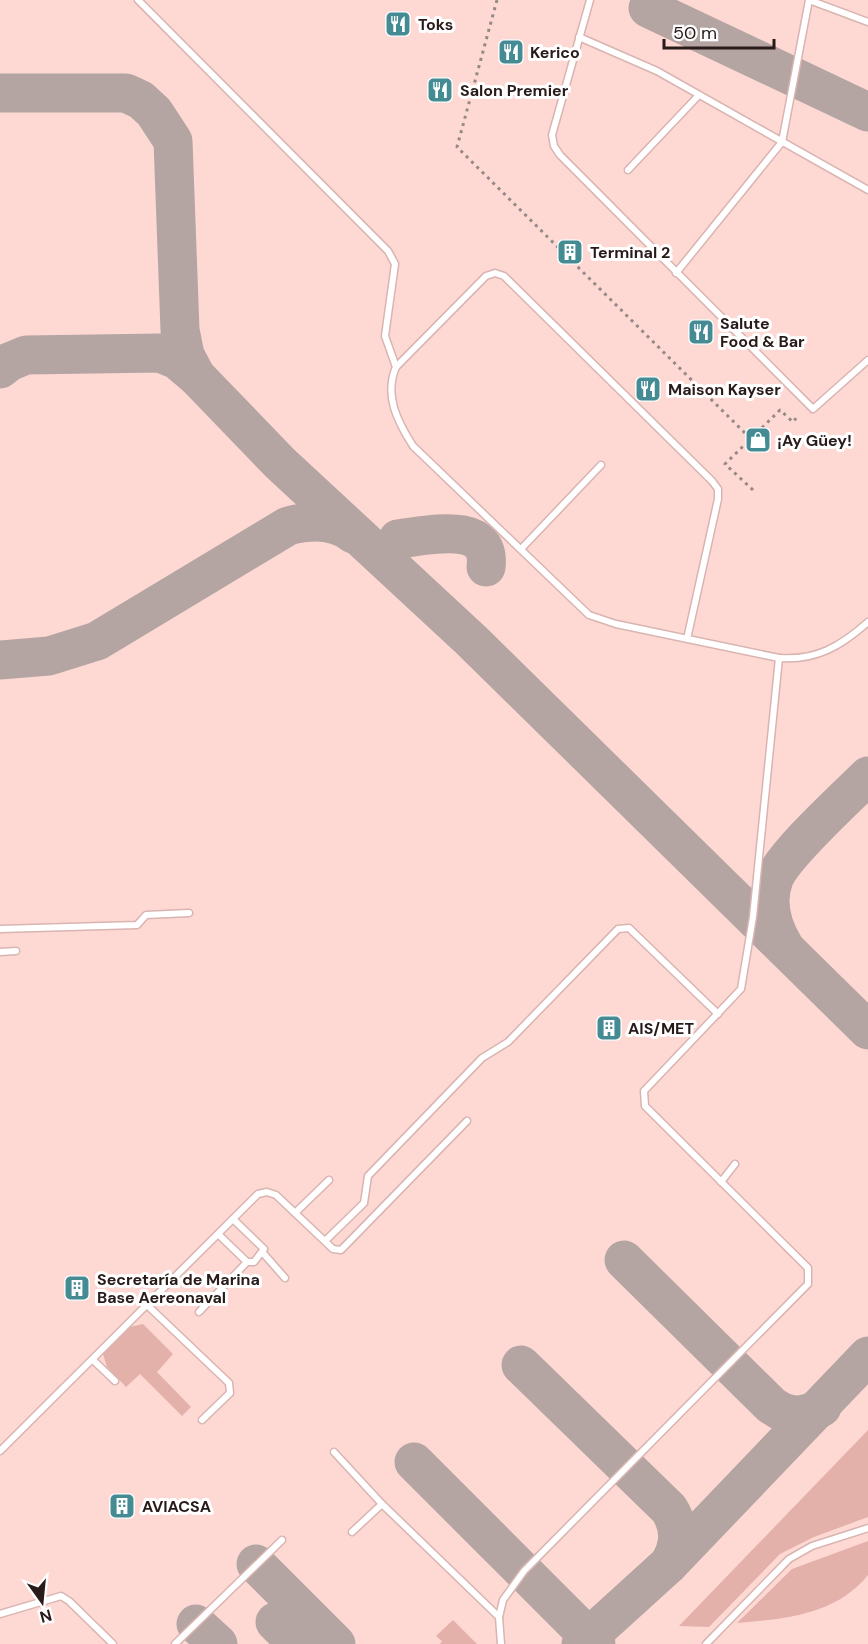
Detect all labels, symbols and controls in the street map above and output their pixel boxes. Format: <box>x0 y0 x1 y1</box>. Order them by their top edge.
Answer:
restaurant icon: Toks <box>383 9 413 39</box>
scale bar <box>664 12 774 50</box>
place label: Toks <box>418 14 453 35</box>
text: 50 m <box>673 21 717 45</box>
restaurant icon: Kerico <box>496 37 526 67</box>
place label: Kerico <box>530 42 580 63</box>
restaurant icon: Salon Premier <box>425 75 455 105</box>
place label: Salon Premier <box>460 80 569 101</box>
building icon: Terminal 2 <box>555 237 585 267</box>
place label: Terminal 2 <box>590 242 670 263</box>
place label: Salute Food & Bar <box>720 313 805 352</box>
restaurant icon: Salute Food & Bar <box>686 317 716 347</box>
restaurant icon: Maison Kayser <box>633 374 663 404</box>
place label: Maison Kayser <box>668 379 781 400</box>
shop icon: ¡Ay Güey! <box>743 425 773 455</box>
place label: ¡Ay Güey! <box>777 430 852 451</box>
building icon: AIS/MET <box>594 1013 624 1043</box>
place label: AIS/MET <box>628 1018 694 1039</box>
place label: Secretaría de Marina Base Aereonaval <box>97 1269 260 1308</box>
building icon: Secretaría de Marina Base Aereonaval <box>62 1273 92 1303</box>
building icon: AVIACSA <box>107 1491 137 1521</box>
place label: AVIACSA <box>142 1496 211 1517</box>
north arrow <box>12 1572 72 1632</box>
text: N <box>37 1604 54 1628</box>

